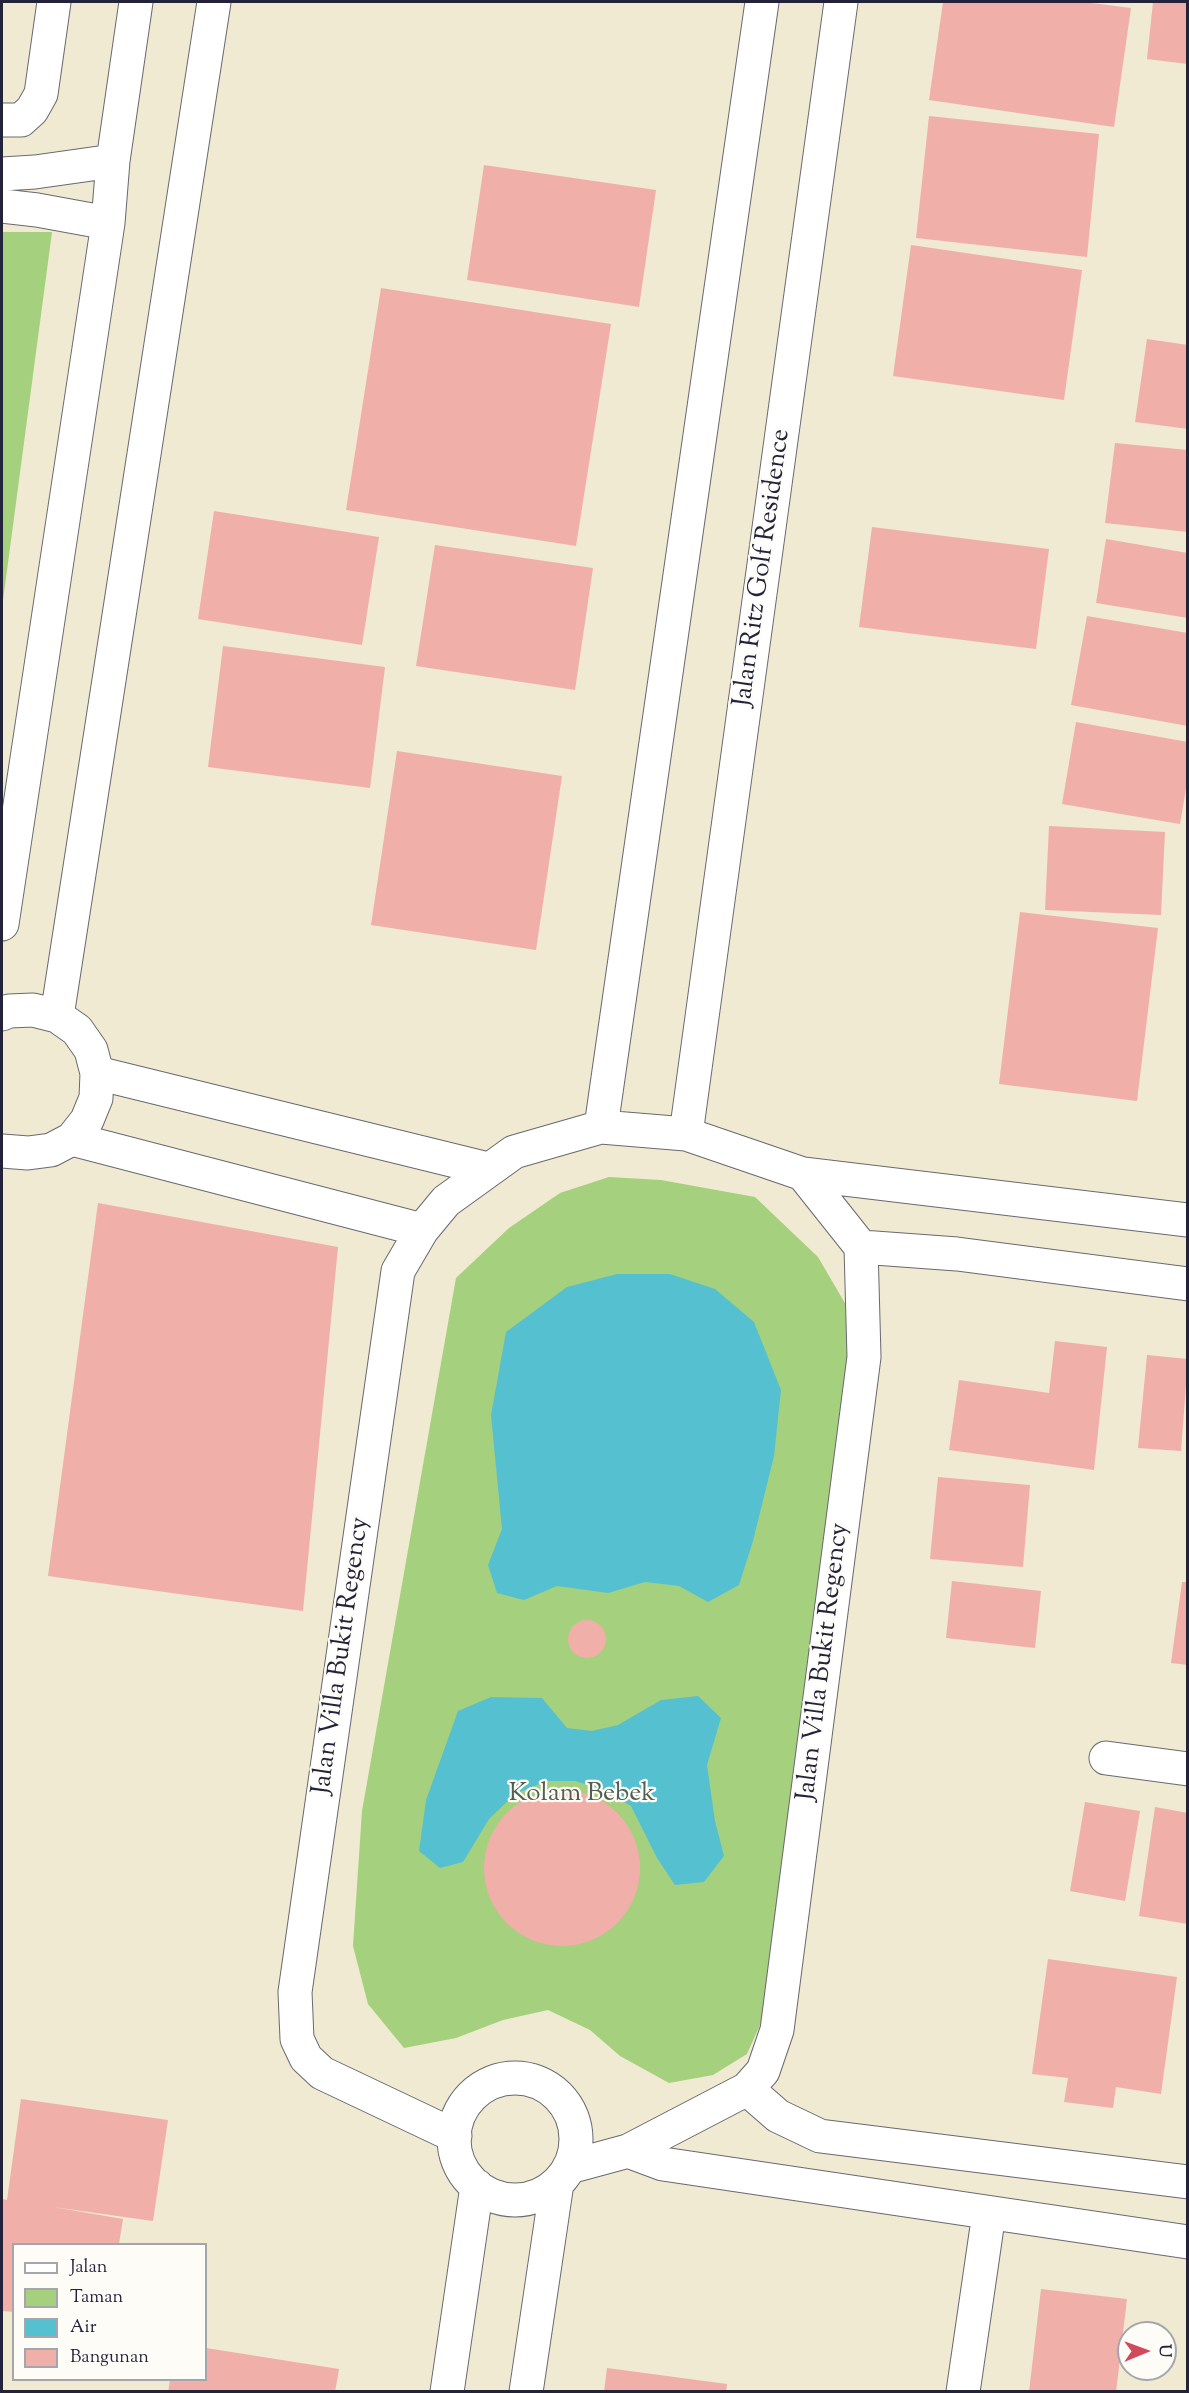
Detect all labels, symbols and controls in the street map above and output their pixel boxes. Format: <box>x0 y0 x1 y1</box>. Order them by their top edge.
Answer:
street label: Jalan Ritz Golf Residence <box>729 427 799 709</box>
street label: Jalan Villa Bukit Regency <box>308 1515 378 1797</box>
street label: Jalan Villa Bukit Regency <box>792 1521 858 1803</box>
park label: Kolam Bebek <box>509 1780 655 1812</box>
legend <box>12 2243 207 2381</box>
text: Jalan <box>70 2255 107 2281</box>
text: Taman <box>70 2285 123 2311</box>
text: Air <box>70 2315 96 2341</box>
north arrow <box>1117 2321 1177 2381</box>
text: U <box>1152 2344 1175 2357</box>
text: Bangunan <box>70 2345 149 2371</box>

